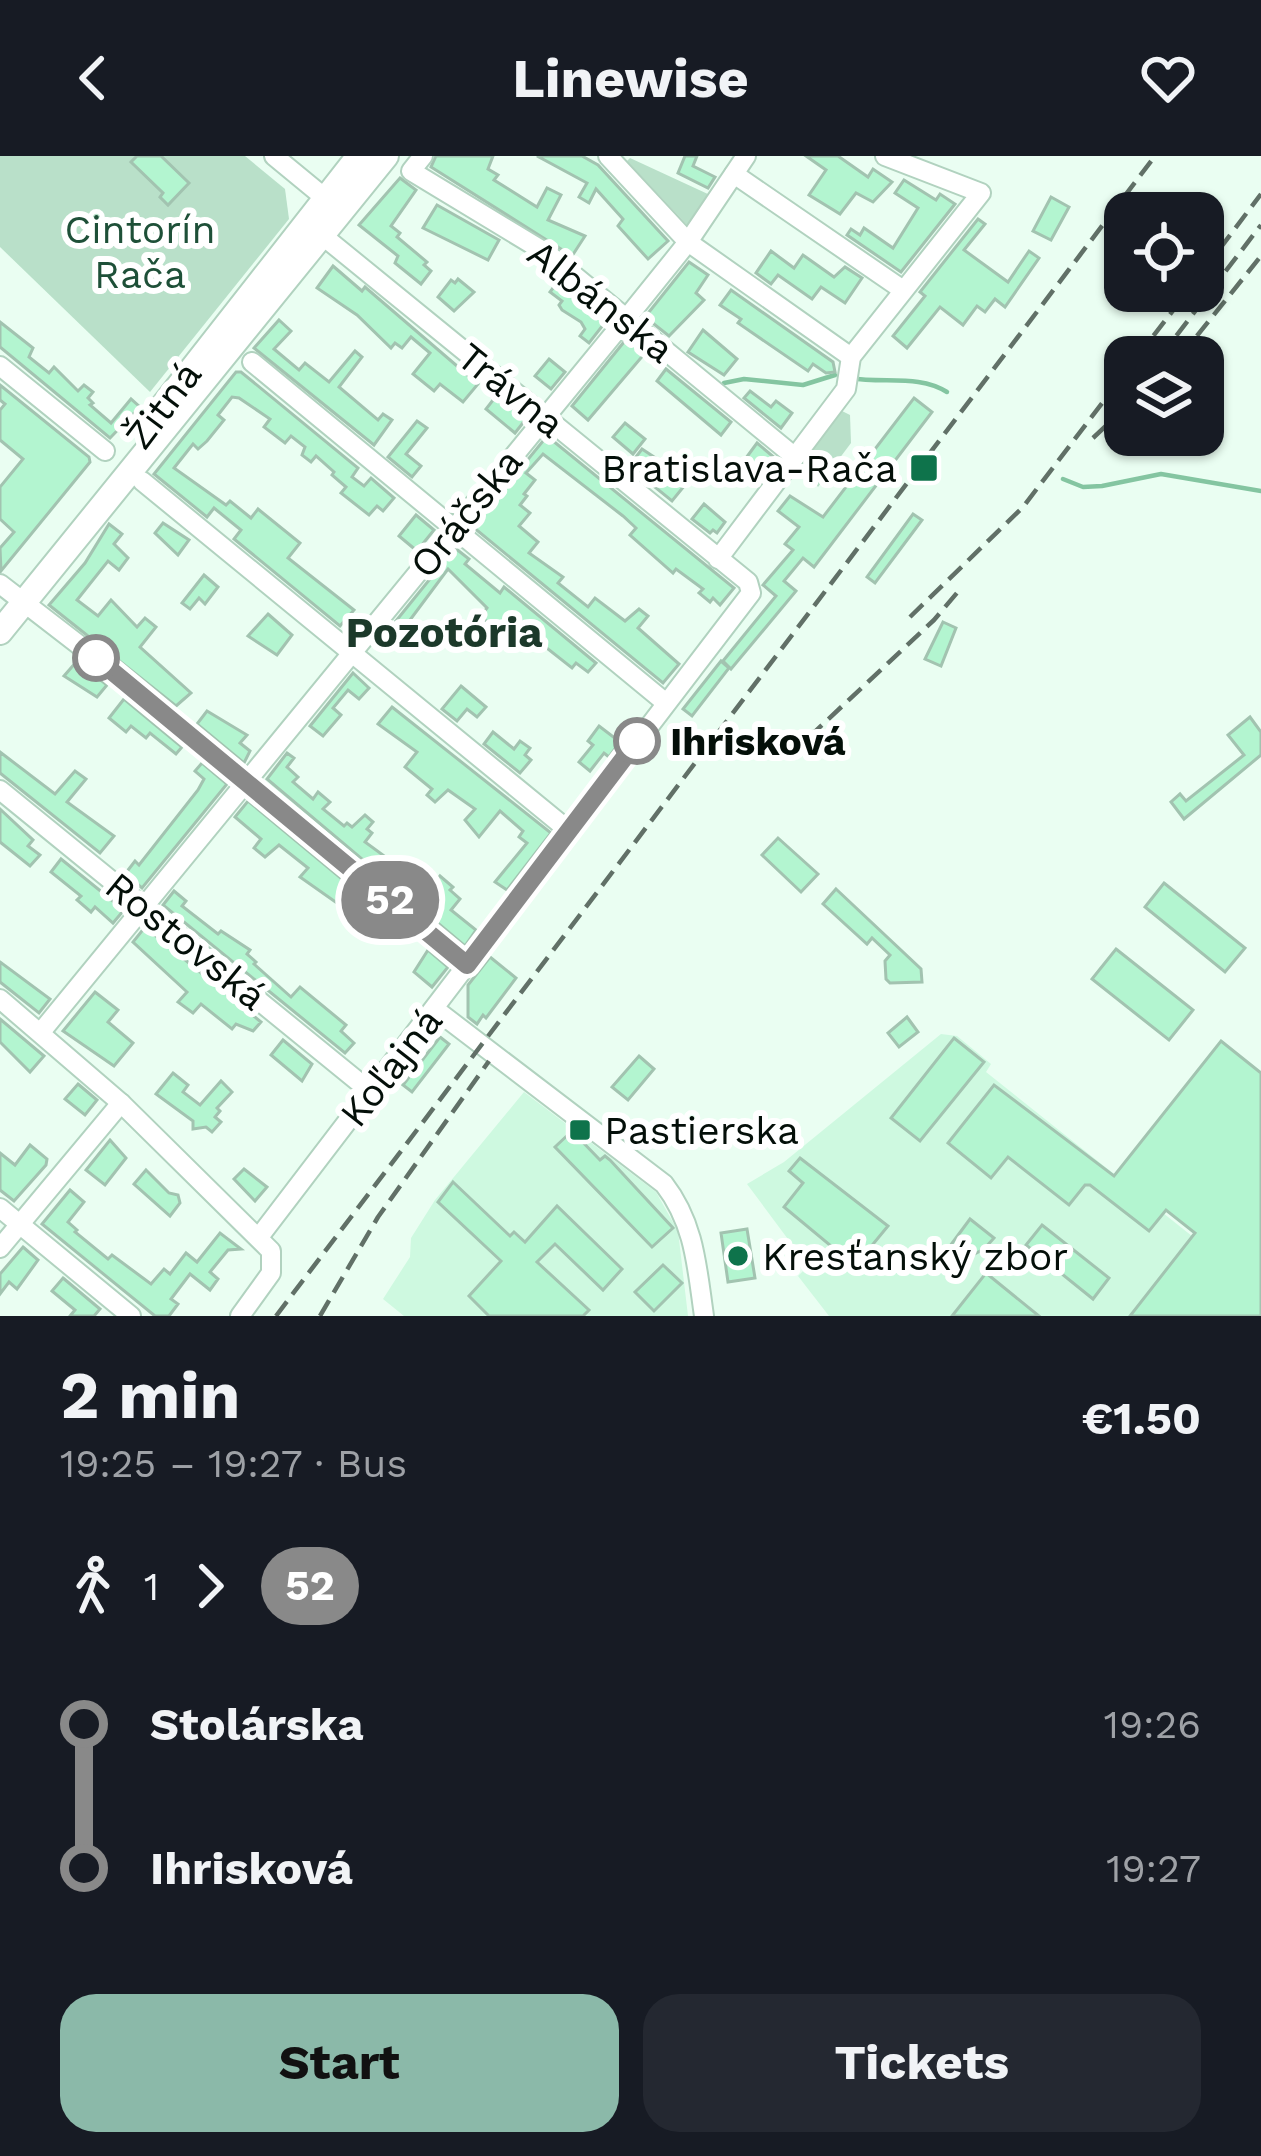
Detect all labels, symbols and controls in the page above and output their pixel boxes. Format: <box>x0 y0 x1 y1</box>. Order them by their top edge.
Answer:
icon: back <box>60 45 126 111</box>
icon: heart <box>1135 45 1201 111</box>
text: Linewise <box>512 47 749 110</box>
map controls <box>1104 192 1224 456</box>
button: locate <box>1104 192 1224 312</box>
park label: Cintorín Rača <box>64 207 216 297</box>
street label: Albánska <box>519 230 683 372</box>
street label: Trávna <box>449 333 573 447</box>
button: layers <box>1104 336 1224 456</box>
street label: Žitná <box>116 353 210 457</box>
street label: Oráčska <box>400 440 532 586</box>
place label: Bratislava-Rača <box>601 446 897 491</box>
marker: Bratislava-Rača <box>908 452 940 484</box>
district label: Pozotória <box>345 608 543 657</box>
unlabelled marker <box>74 636 118 680</box>
marker: Ihrisková <box>615 719 659 763</box>
place label: Ihrisková <box>670 719 846 764</box>
line badge: 52 <box>336 861 444 939</box>
street label: Rostovská <box>97 863 275 1019</box>
text: 52 <box>365 875 415 924</box>
street label: Koľajná <box>331 999 451 1135</box>
place label: Pastierska <box>604 1108 799 1153</box>
marker: Pastierska <box>567 1117 593 1143</box>
place label: Kresťanský zbor <box>762 1234 1068 1279</box>
marker: Kresťanský zbor <box>725 1243 751 1269</box>
text: 2 min <box>60 1357 240 1434</box>
text: €1.50 <box>1082 1392 1201 1445</box>
text: 19:25 – 19:27 · Bus <box>60 1441 407 1486</box>
icon: walk <box>60 1553 126 1619</box>
icon: forward <box>177 1553 243 1619</box>
text: 52 <box>285 1561 335 1610</box>
text: 1 <box>144 1564 159 1609</box>
text: Stolárska <box>150 1698 364 1751</box>
text: 19:26 <box>1104 1702 1201 1747</box>
text: Ihrisková <box>150 1842 353 1895</box>
text: 19:27 <box>1106 1846 1201 1891</box>
button: Start <box>60 1994 619 2132</box>
button: Tickets <box>643 1994 1201 2132</box>

